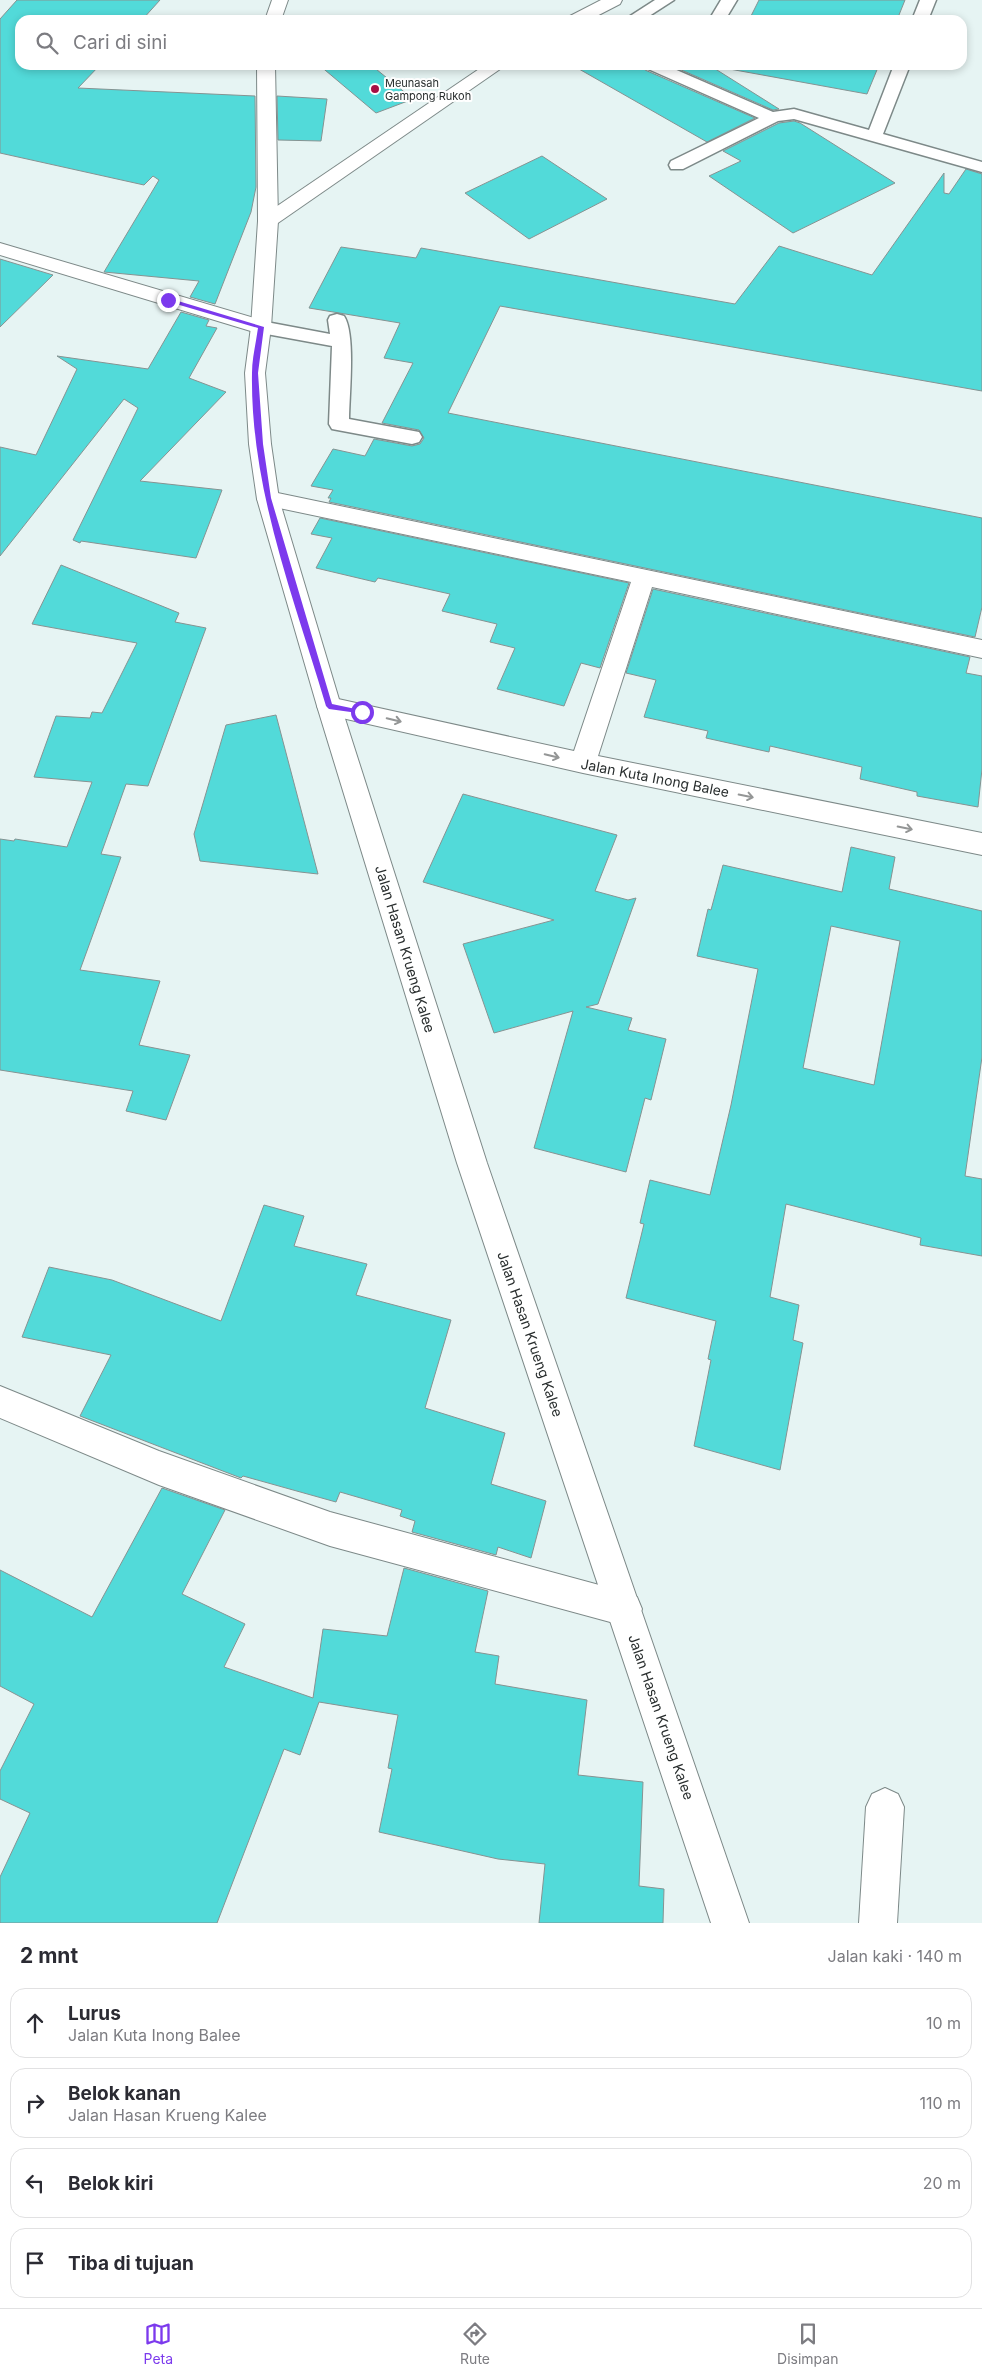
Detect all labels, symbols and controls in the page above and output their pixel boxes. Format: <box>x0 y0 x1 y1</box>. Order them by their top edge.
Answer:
search box <box>15 15 967 70</box>
icon: search <box>33 29 61 57</box>
text: Cari di sini <box>73 31 167 54</box>
place label: Meunasah Gampong Rukoh <box>385 76 471 103</box>
marker: Meunasah Gampong Rukoh <box>369 83 381 95</box>
route end <box>157 289 180 312</box>
route start <box>351 701 374 724</box>
one-way arrow <box>386 716 402 725</box>
one-way arrow <box>544 752 560 761</box>
street label: Jalan Kuta Inong Balee <box>579 755 731 800</box>
one-way arrow <box>737 792 753 801</box>
one-way arrow <box>897 824 913 833</box>
street label: Jalan Hasan Krueng Kalee <box>372 863 439 1035</box>
street label: Jalan Hasan Krueng Kalee <box>494 1249 567 1419</box>
street label: Jalan Hasan Krueng Kalee <box>625 1632 698 1802</box>
text: 2 mnt <box>20 1943 78 1968</box>
text: Jalan kaki · 140 m <box>828 1946 962 1966</box>
text: Lurus <box>68 2002 121 2025</box>
icon: ahead <box>21 2009 49 2037</box>
text: 10 m <box>926 2013 961 2033</box>
text: Jalan Kuta Inong Balee <box>68 2025 241 2045</box>
text: Belok kanan <box>68 2082 181 2105</box>
icon: right <box>21 2089 49 2117</box>
text: 110 m <box>919 2093 961 2113</box>
text: Jalan Hasan Krueng Kalee <box>68 2105 267 2125</box>
icon: left <box>21 2169 49 2197</box>
text: Belok kiri <box>68 2172 153 2195</box>
text: 20 m <box>923 2173 961 2193</box>
icon: arrive <box>21 2249 49 2277</box>
text: Tiba di tujuan <box>68 2252 194 2275</box>
tab: Peta <box>144 2320 173 2367</box>
tab: Rute <box>460 2320 490 2367</box>
tab: Disimpan <box>777 2320 838 2367</box>

